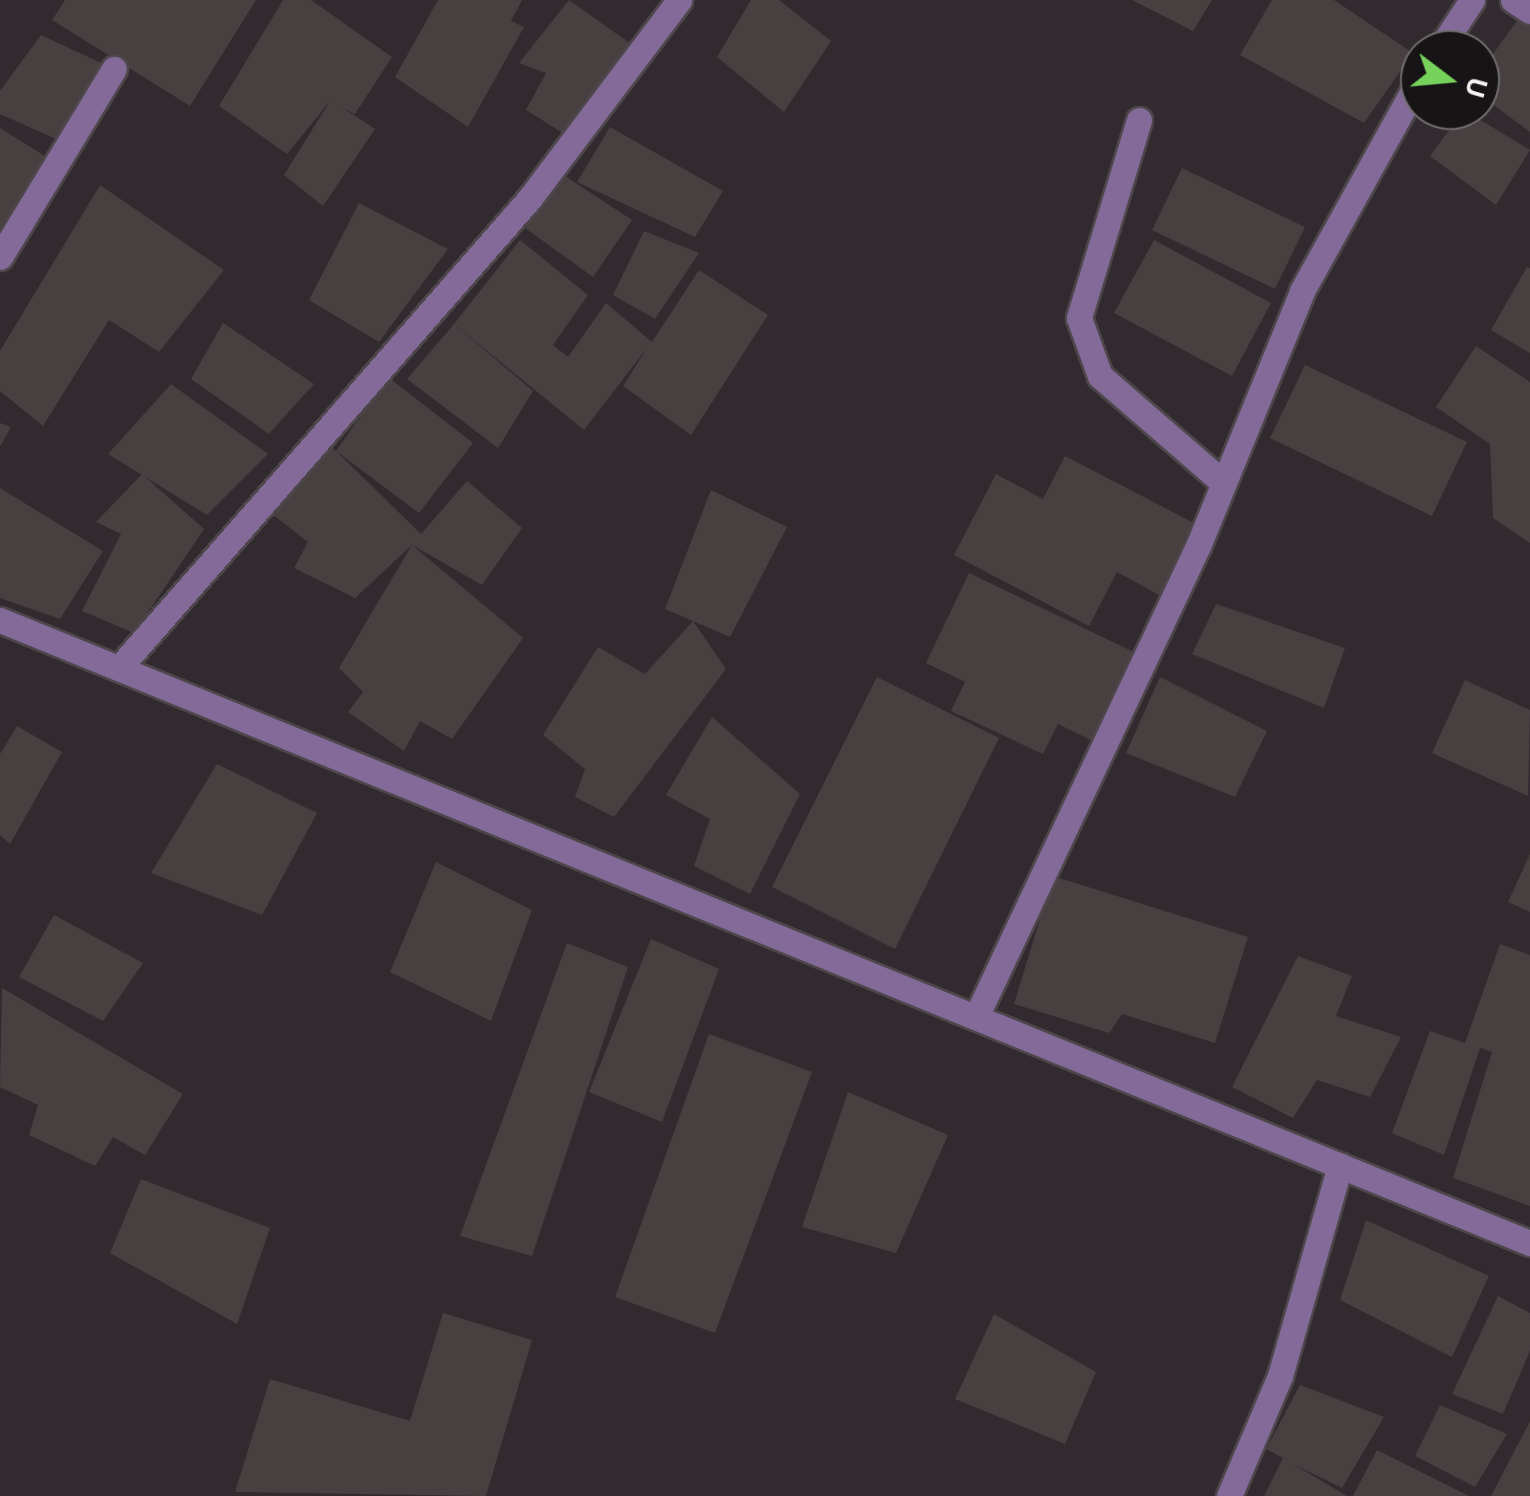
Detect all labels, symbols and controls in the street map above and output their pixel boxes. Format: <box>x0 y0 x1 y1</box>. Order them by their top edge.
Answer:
north arrow <box>1400 30 1500 130</box>
text: U <box>1460 74 1495 102</box>

